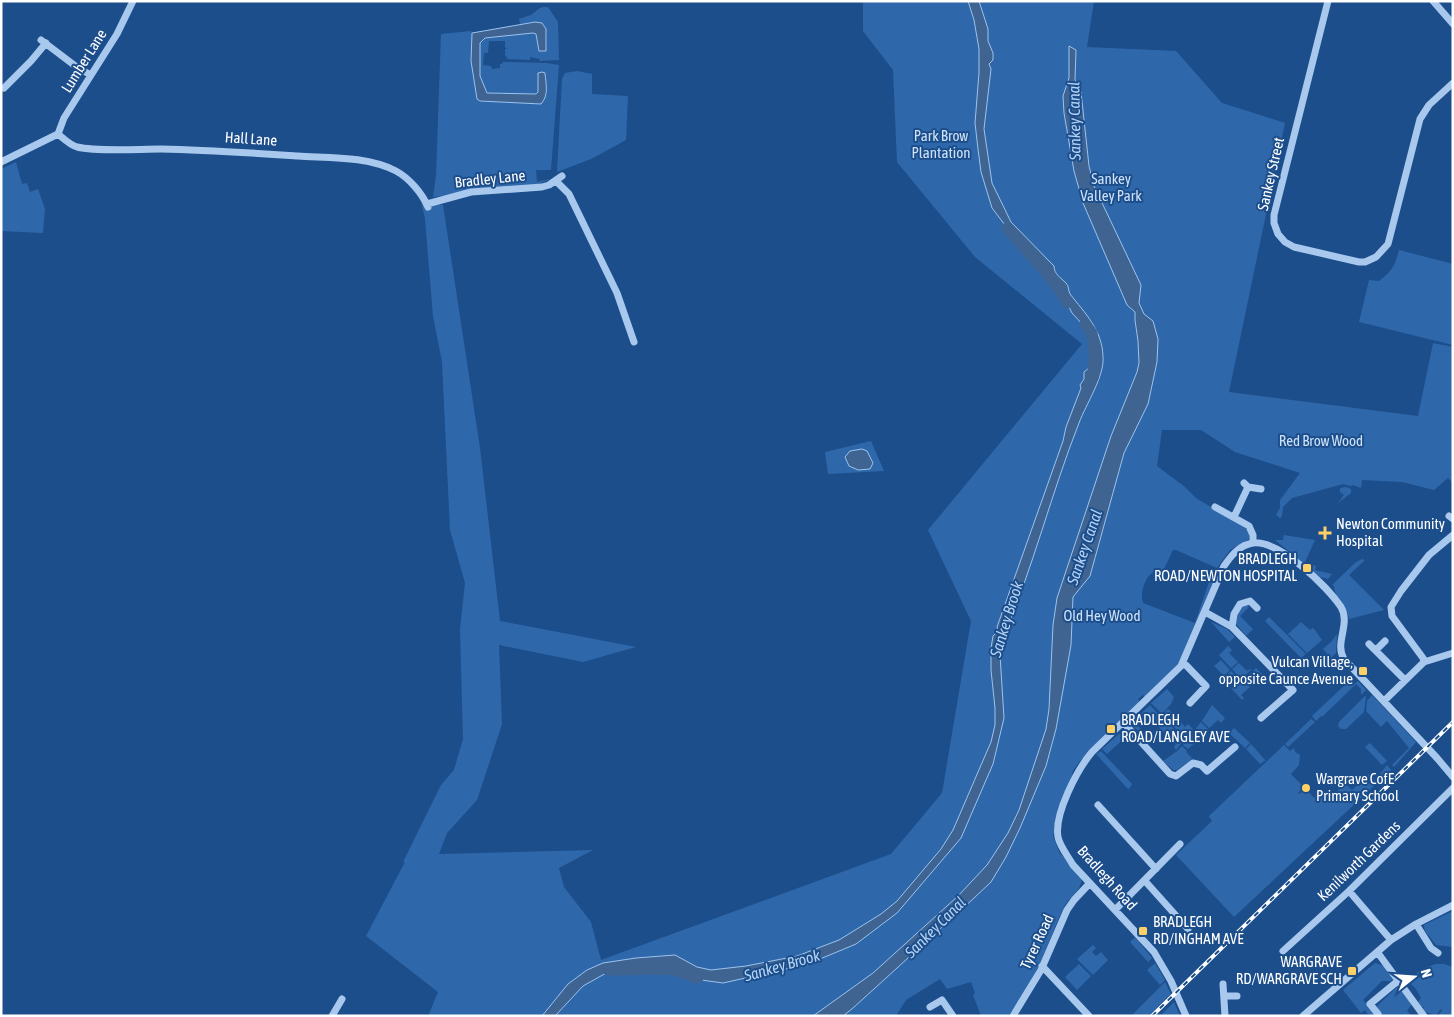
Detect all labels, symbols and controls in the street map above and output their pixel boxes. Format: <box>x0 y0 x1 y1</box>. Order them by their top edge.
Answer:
street label: Lumber Lane <box>58 26 110 95</box>
water label: Sankey Canal <box>1064 82 1085 161</box>
park label: Park Brow Plantation <box>912 127 970 161</box>
street label: Hall Lane <box>224 128 278 149</box>
street label: Sankey Street <box>1254 136 1287 212</box>
street label: Bradley Lane <box>454 166 526 191</box>
park label: Sankey Valley Park <box>1080 170 1142 204</box>
park label: Red Brow Wood <box>1279 432 1363 449</box>
water label: Sankey Canal <box>1062 507 1106 588</box>
place label: Newton Community Hospital <box>1336 515 1445 549</box>
marker: Newton Community Hospital <box>1318 526 1332 540</box>
place label: BRADLEGH ROAD/NEWTON HOSPITAL <box>1154 550 1297 584</box>
marker: BRADLEGH ROAD/NEWTON HOSPITAL <box>1301 562 1313 574</box>
water label: Sankey Brook <box>986 578 1027 660</box>
park label: Old Hey Wood <box>1064 607 1141 624</box>
place label: Vulcan Village, opposite Caunce Avenue <box>1219 653 1353 687</box>
marker: Vulcan Village, opposite Caunce Avenue <box>1357 665 1369 677</box>
place label: BRADLEGH ROAD/LANGLEY AVE <box>1121 711 1230 745</box>
marker: BRADLEGH ROAD/LANGLEY AVE <box>1105 723 1117 735</box>
place label: Wargrave CofE Primary School <box>1316 770 1399 804</box>
marker: Wargrave CofE Primary School <box>1300 782 1312 794</box>
street label: Kenilworth Gardens <box>1314 817 1403 904</box>
street label: Bradlegh Road <box>1074 842 1141 913</box>
water label: Sankey Canal <box>900 893 970 963</box>
street label: Tyrer Road <box>1016 912 1057 972</box>
place label: BRADLEGH RD/INGHAM AVE <box>1153 913 1244 947</box>
marker: BRADLEGH RD/INGHAM AVE <box>1137 925 1149 937</box>
water label: Sankey Brook <box>741 945 823 986</box>
north arrow <box>1389 952 1439 1002</box>
place label: WARGRAVE RD/WARGRAVE SCH <box>1236 953 1343 987</box>
marker: WARGRAVE RD/WARGRAVE SCH <box>1346 965 1358 977</box>
text: N <box>1418 967 1435 979</box>

